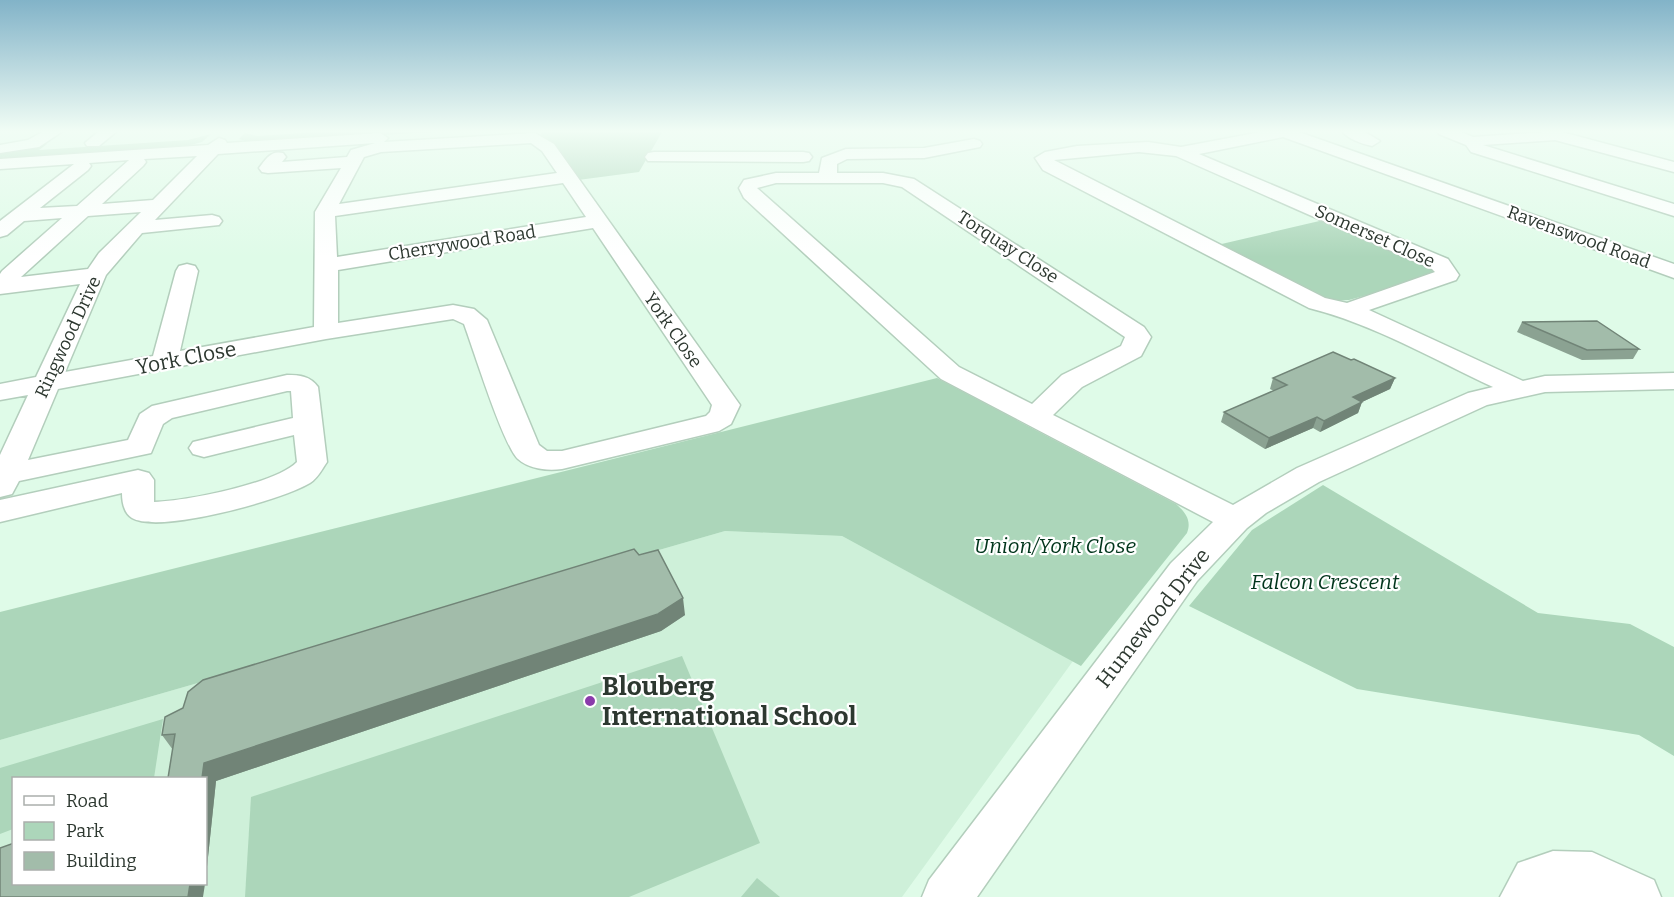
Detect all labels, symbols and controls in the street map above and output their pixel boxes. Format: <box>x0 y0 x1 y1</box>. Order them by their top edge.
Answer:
street label: Somerset Close <box>1311 200 1439 272</box>
street label: Ravenswood Road <box>1504 201 1654 273</box>
street label: Torquay Close <box>953 206 1063 288</box>
street label: Cherrywood Road <box>387 220 538 266</box>
street label: Ringwood Drive <box>30 273 106 401</box>
street label: York Close <box>639 288 707 372</box>
street label: York Close <box>134 336 238 380</box>
park label: Union/York Close <box>974 533 1136 559</box>
street label: Humewood Drive <box>1090 543 1216 693</box>
park label: Falcon Crescent <box>1251 569 1400 595</box>
place label: Blouberg International School <box>602 671 856 732</box>
marker: Blouberg International School <box>583 694 597 708</box>
legend <box>12 777 207 885</box>
text: Road <box>66 790 109 812</box>
text: Park <box>66 820 105 842</box>
text: Building <box>66 850 137 872</box>

